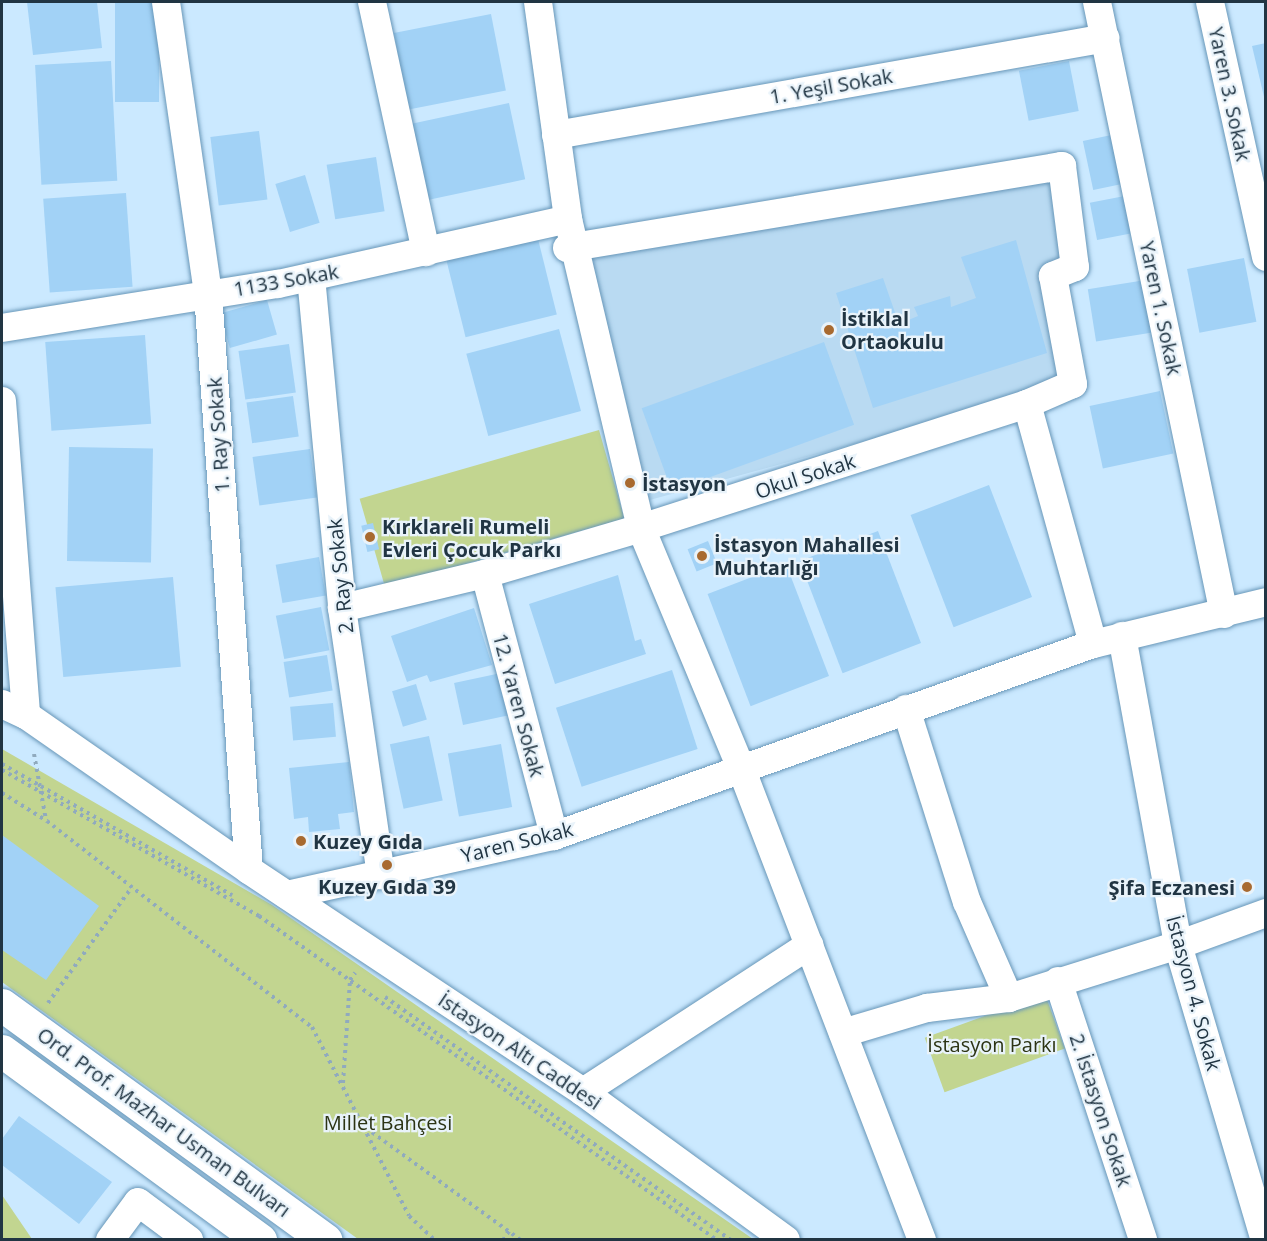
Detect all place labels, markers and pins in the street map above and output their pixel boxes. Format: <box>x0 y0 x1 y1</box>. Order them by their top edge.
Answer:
place label: İstiklal Ortaokulu <box>841 306 944 353</box>
marker: İstiklal Ortaokulu <box>822 323 836 337</box>
place label: İstasyon <box>642 471 726 495</box>
marker: İstasyon <box>623 476 637 490</box>
place label: Kırklareli Rumeli Evleri Çocuk Parkı <box>382 514 561 561</box>
marker: Kırklareli Rumeli Evleri Çocuk Parkı <box>363 530 377 544</box>
place label: İstasyon Mahallesi Muhtarlığı <box>714 532 900 579</box>
marker: İstasyon Mahallesi Muhtarlığı <box>695 549 709 563</box>
place label: Kuzey Gıda <box>313 829 423 853</box>
marker: Kuzey Gıda <box>294 834 308 848</box>
marker: Kuzey Gıda 39 <box>380 858 394 872</box>
place label: Kuzey Gıda 39 <box>318 874 456 898</box>
place label: Şifa Eczanesi <box>1109 875 1235 899</box>
marker: Şifa Eczanesi <box>1240 880 1254 894</box>

